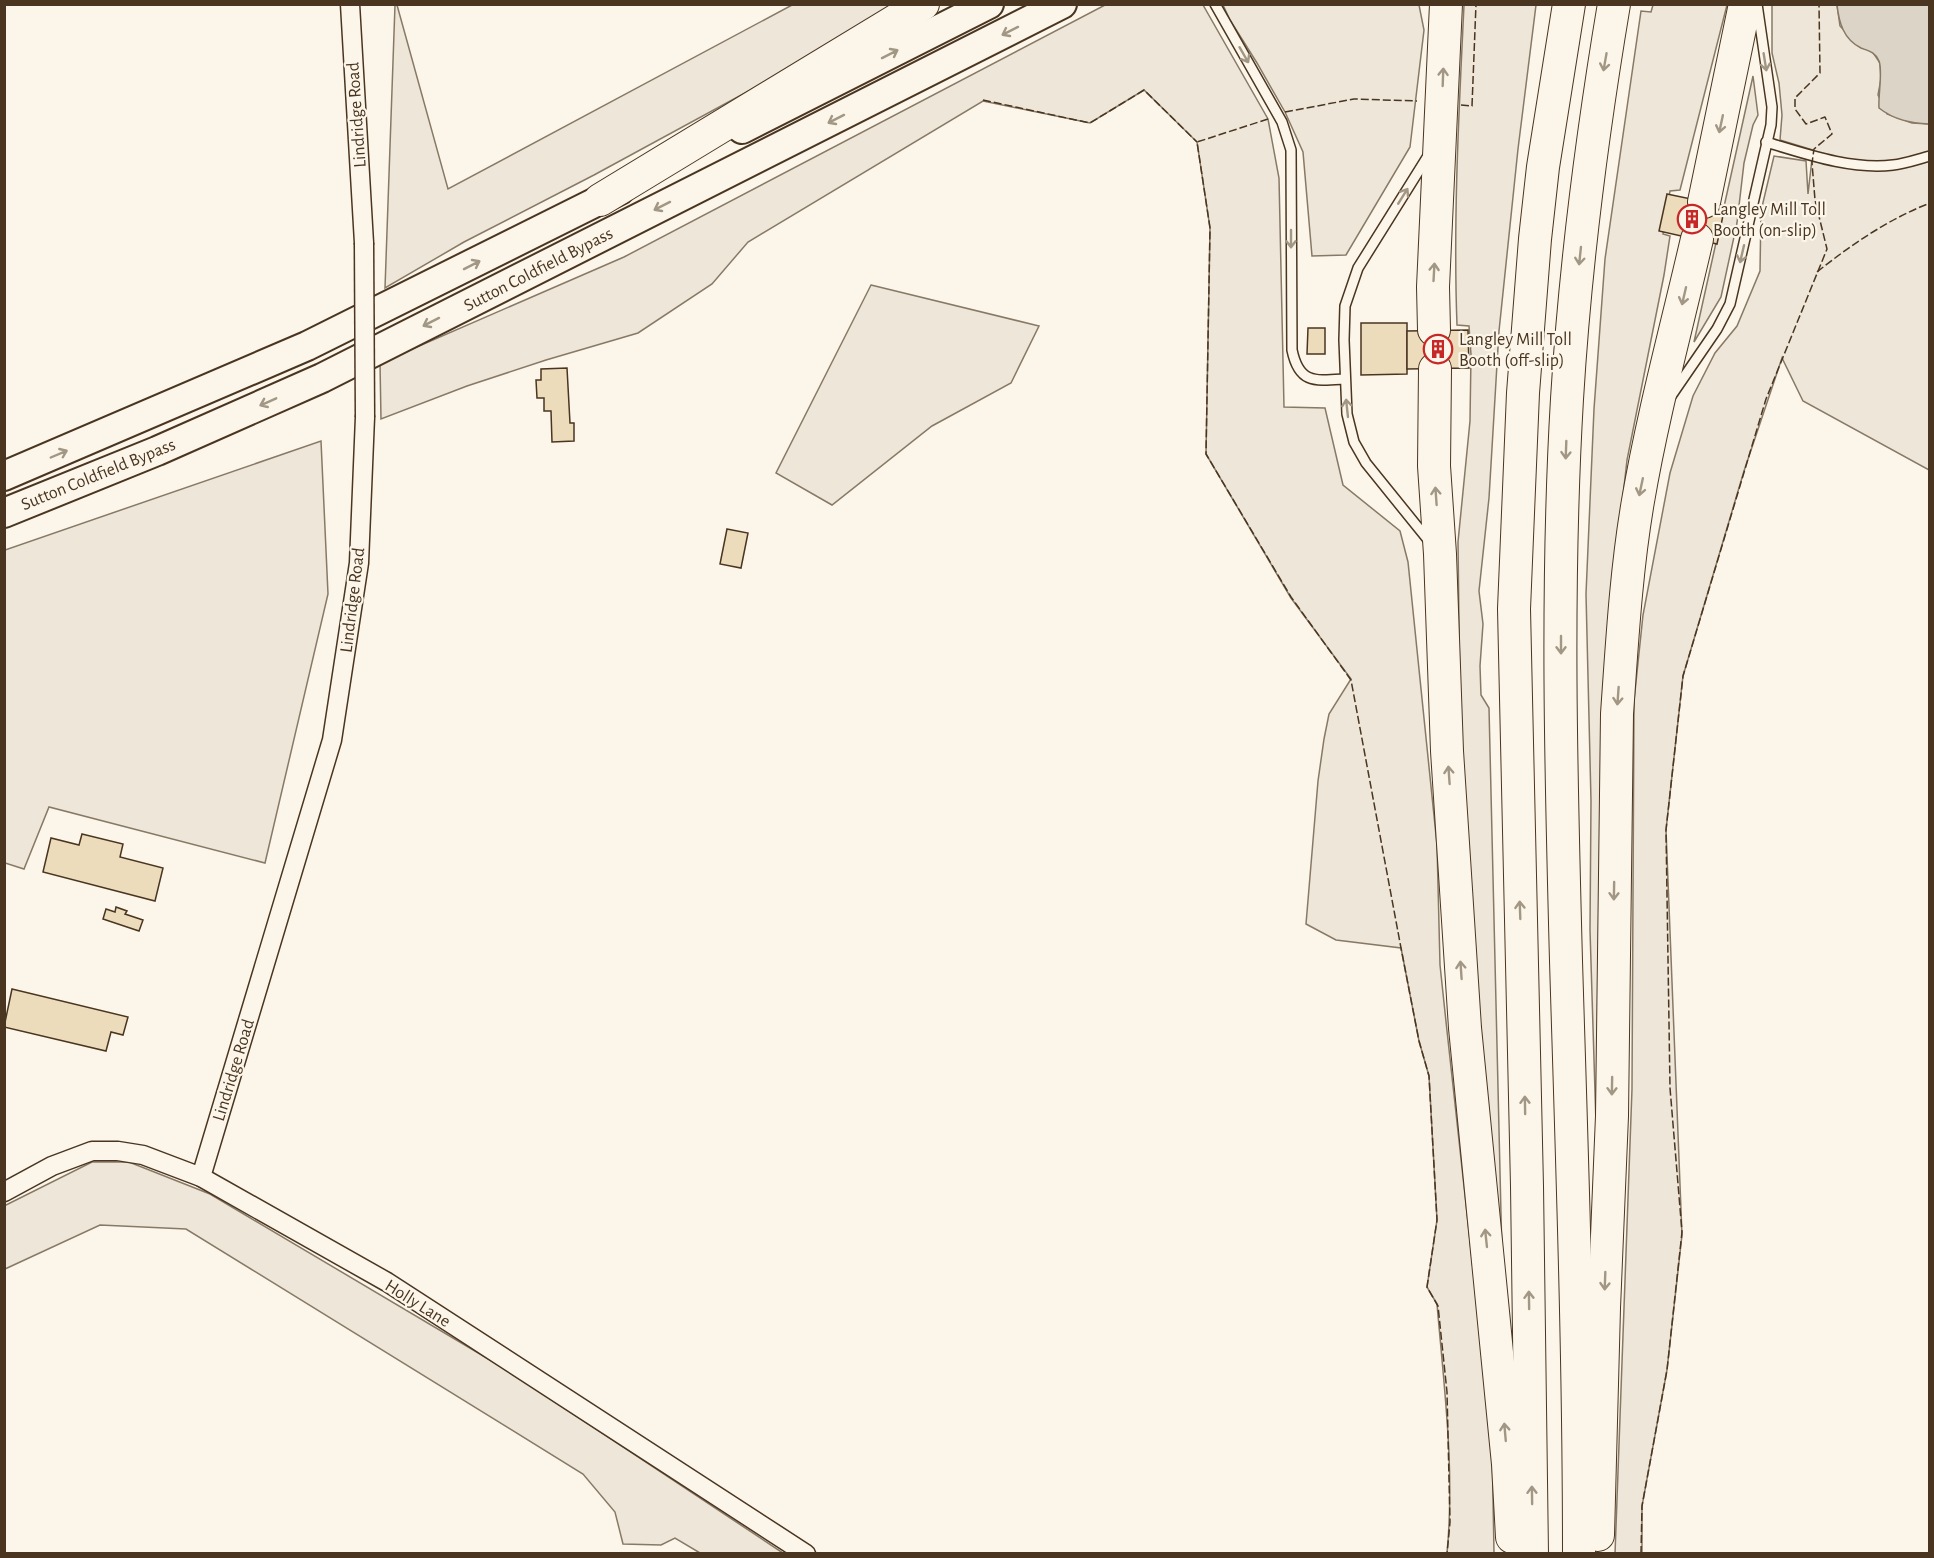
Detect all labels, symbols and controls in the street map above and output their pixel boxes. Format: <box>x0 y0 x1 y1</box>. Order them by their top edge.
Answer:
one-way arrow <box>1002 26 1020 37</box>
one-way arrow <box>1238 46 1250 63</box>
one-way arrow <box>881 48 899 60</box>
one-way arrow <box>1599 52 1610 72</box>
one-way arrow <box>1760 52 1771 72</box>
street label: Lindridge Road <box>344 62 370 168</box>
one-way arrow <box>1437 68 1448 88</box>
one-way arrow <box>828 114 846 125</box>
one-way arrow <box>1714 114 1726 133</box>
one-way arrow <box>1397 188 1409 205</box>
one-way arrow <box>653 201 671 213</box>
place label: Langley Mill Toll Booth (on-slip) <box>1713 201 1826 240</box>
building icon: Langley Mill Toll Booth (on-slip) <box>1676 203 1708 235</box>
street label: Sutton Coldfield Bypass <box>461 225 616 315</box>
one-way arrow <box>1285 228 1297 248</box>
one-way arrow <box>1735 244 1747 263</box>
one-way arrow <box>1574 245 1585 265</box>
one-way arrow <box>463 259 481 270</box>
one-way arrow <box>1428 262 1439 282</box>
one-way arrow <box>1678 286 1689 306</box>
one-way arrow <box>423 317 441 328</box>
place label: Langley Mill Toll Booth (off-slip) <box>1459 331 1572 370</box>
building icon: Langley Mill Toll Booth (off-slip) <box>1422 333 1454 365</box>
one-way arrow <box>260 397 278 408</box>
one-way arrow <box>1341 399 1352 418</box>
street label: Sutton Coldfield Bypass <box>19 436 178 514</box>
one-way arrow <box>1560 440 1571 459</box>
one-way arrow <box>49 447 67 459</box>
one-way arrow <box>1635 477 1647 496</box>
one-way arrow <box>1430 487 1441 507</box>
street label: Lindridge Road <box>338 547 368 654</box>
one-way arrow <box>1555 634 1567 654</box>
one-way arrow <box>1612 686 1623 706</box>
one-way arrow <box>1443 766 1454 785</box>
one-way arrow <box>1608 881 1620 901</box>
one-way arrow <box>1514 901 1526 921</box>
one-way arrow <box>1455 960 1466 980</box>
street label: Lindridge Road <box>210 1017 258 1124</box>
one-way arrow <box>1606 1076 1618 1096</box>
one-way arrow <box>1519 1096 1531 1116</box>
one-way arrow <box>1480 1229 1491 1249</box>
one-way arrow <box>1599 1271 1610 1291</box>
street label: Holly Lane <box>382 1277 453 1331</box>
one-way arrow <box>1523 1291 1534 1311</box>
one-way arrow <box>1499 1423 1510 1443</box>
one-way arrow <box>1526 1486 1538 1506</box>

